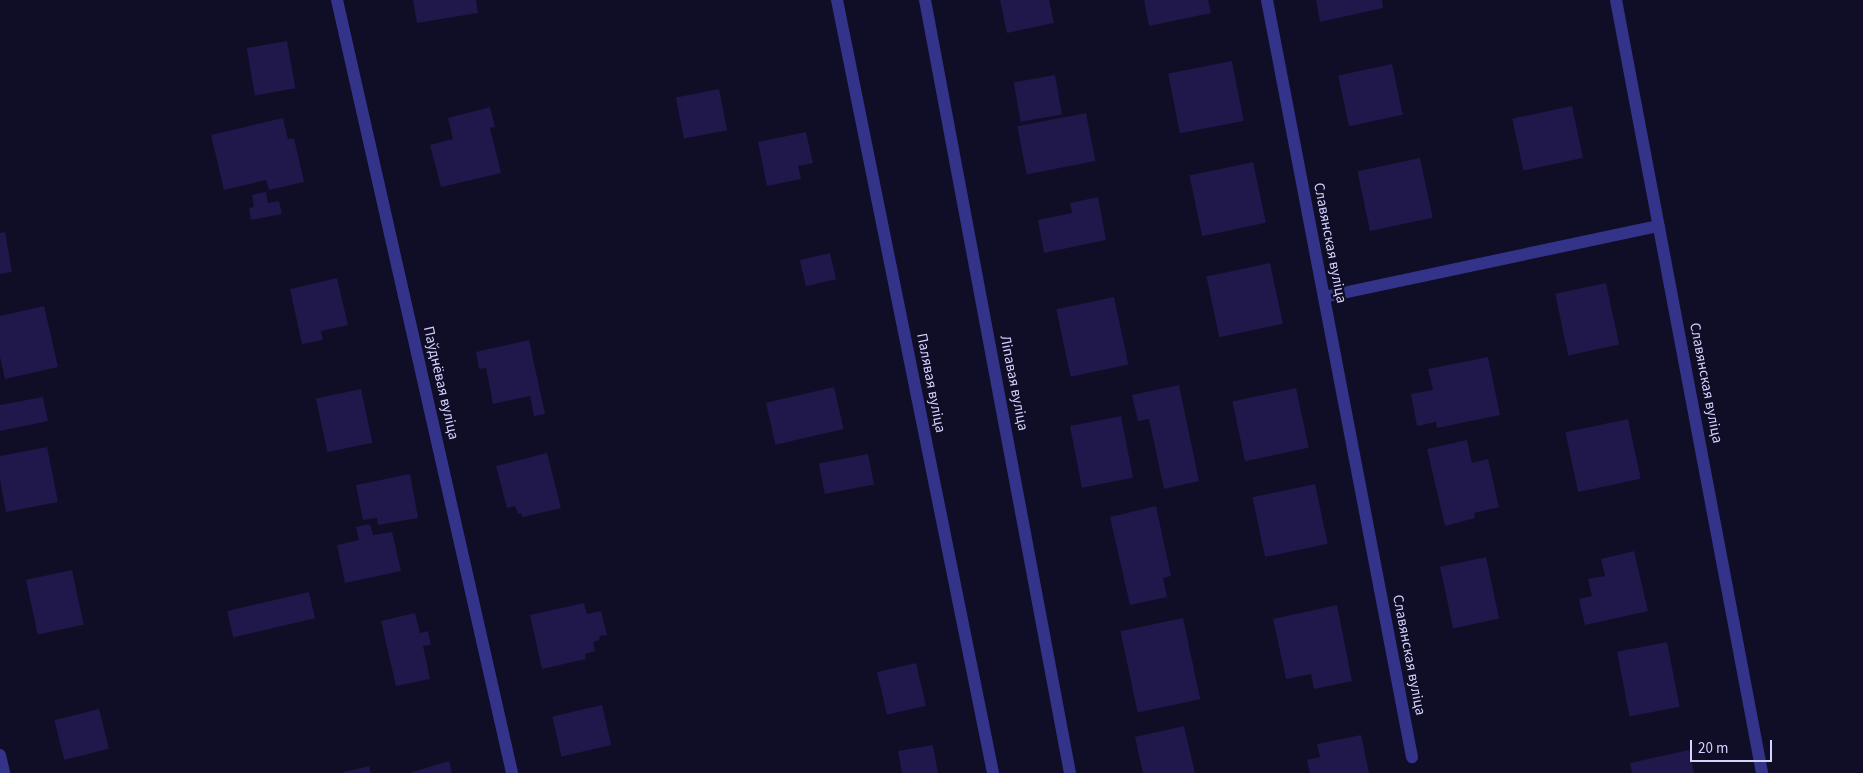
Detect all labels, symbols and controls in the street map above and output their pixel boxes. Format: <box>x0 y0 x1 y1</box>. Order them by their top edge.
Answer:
street label: Славянская вуліца <box>1309 181 1351 305</box>
street label: Славянская вуліца <box>1685 321 1727 445</box>
street label: Паўднёвая вуліца <box>419 324 463 442</box>
street label: Палявая вуліца <box>913 332 949 434</box>
street label: Ліпавая вуліца <box>996 334 1032 432</box>
street label: Славянская вуліца <box>1388 593 1430 717</box>
scale bar <box>1693 730 1776 762</box>
text: 20 m <box>1698 738 1728 759</box>

